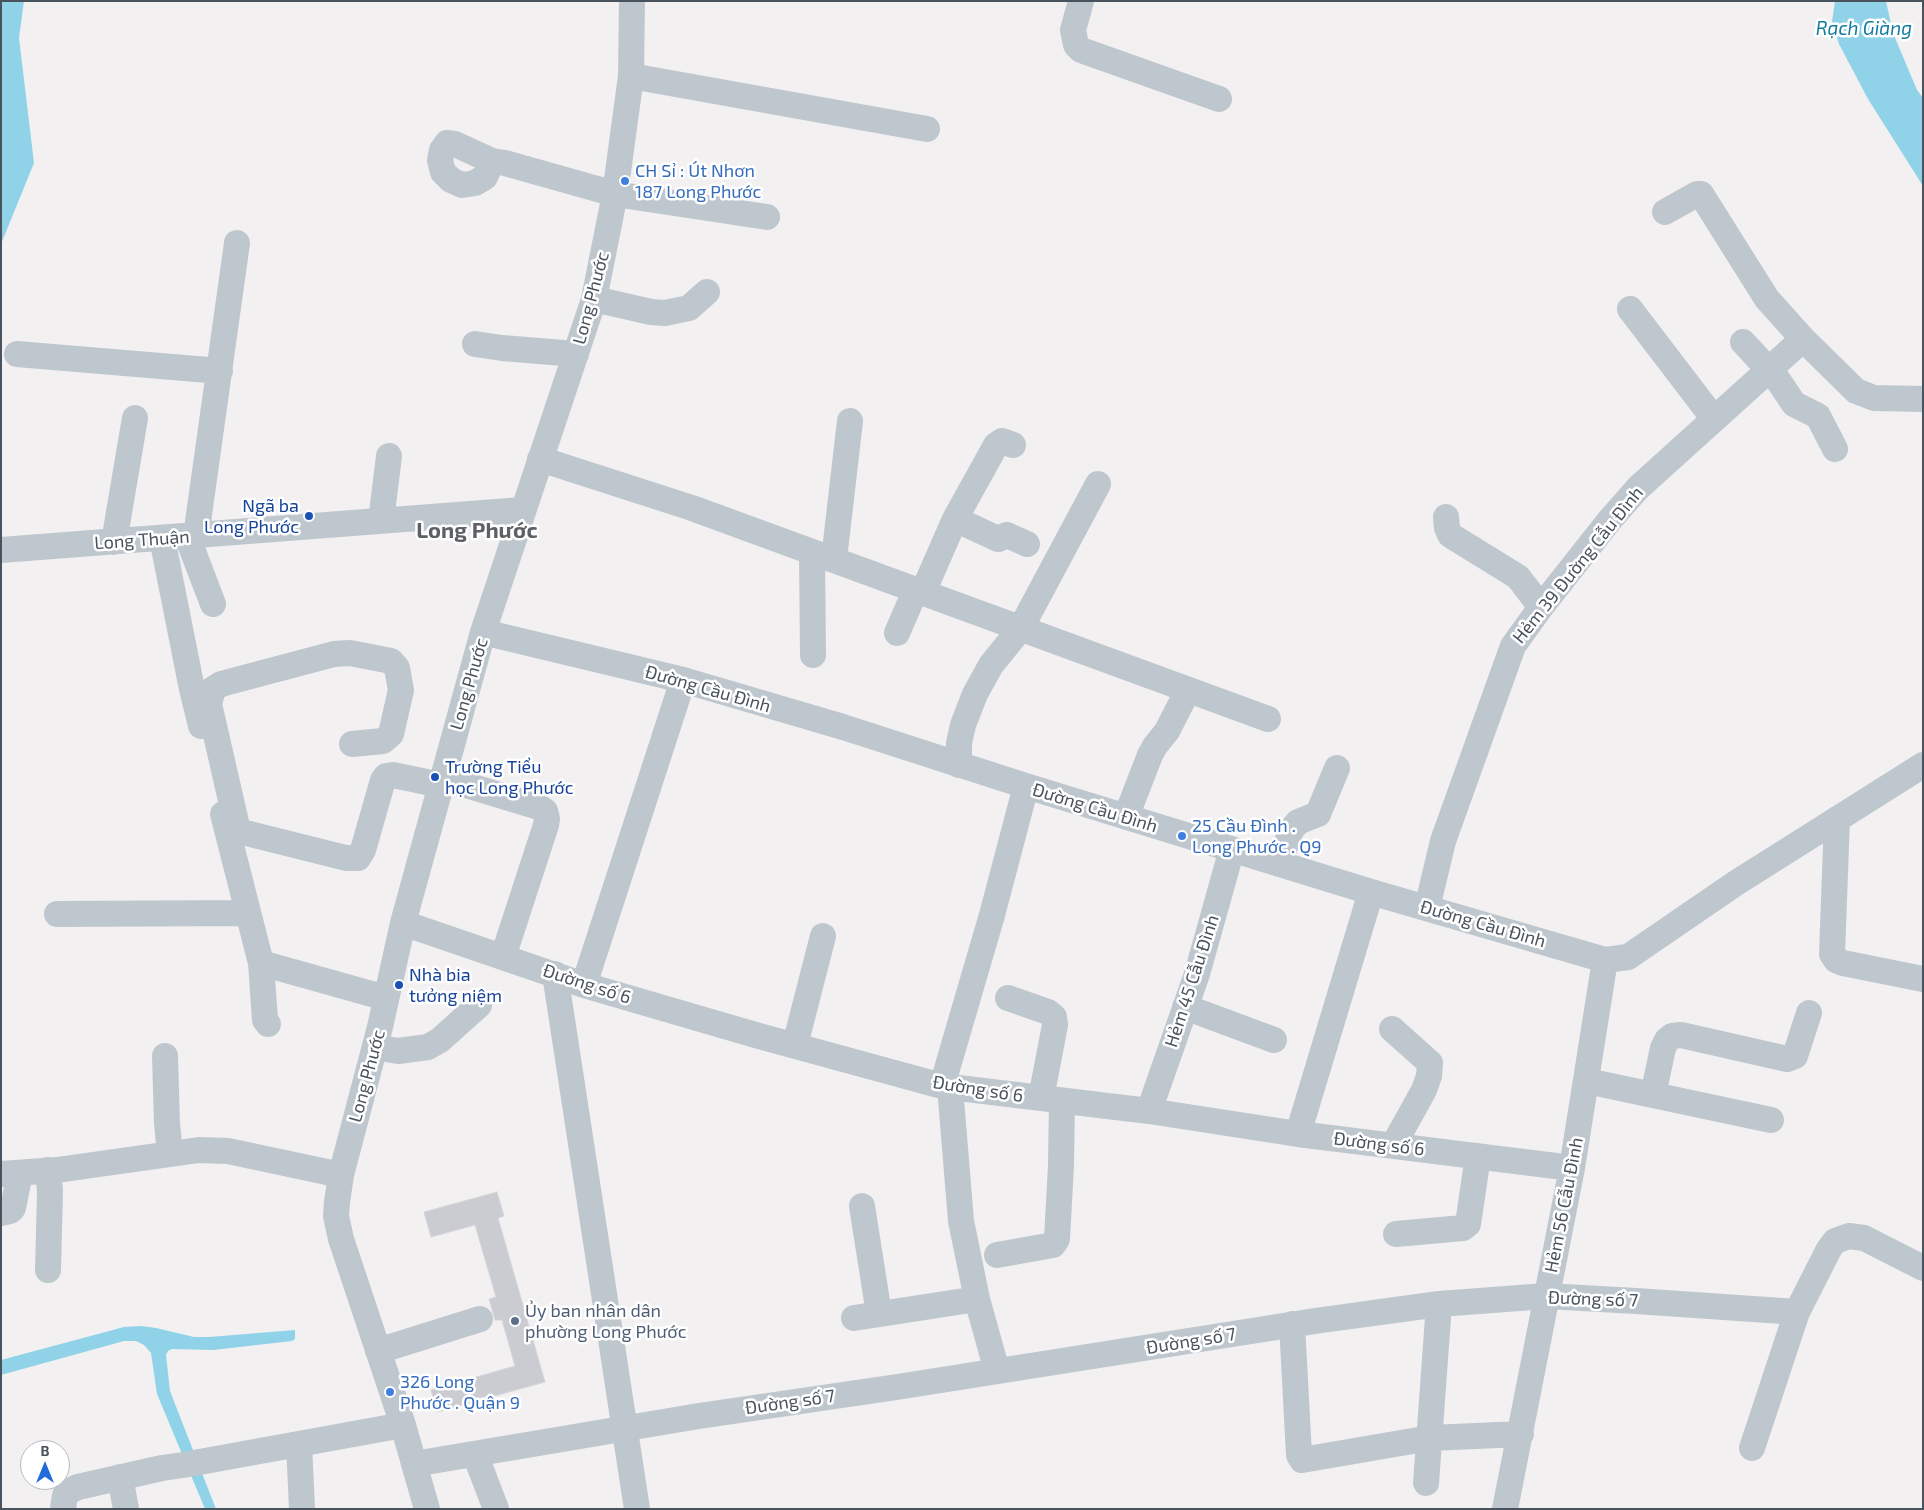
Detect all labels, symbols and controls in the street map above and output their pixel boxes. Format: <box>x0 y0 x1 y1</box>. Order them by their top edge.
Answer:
water label: Rạch Giàng <box>1816 18 1912 40</box>
place label: CH Sỉ : Út Nhơn 187 Long Phước <box>635 160 761 202</box>
marker: CH Sỉ : Út Nhơn 187 Long Phước <box>619 175 631 187</box>
street label: Long Phước <box>568 249 614 347</box>
street label: Hẻm 39 Đường Cẫu Đình <box>1508 482 1648 648</box>
place label: Ngã ba Long Phước <box>204 495 299 538</box>
marker: Ngã ba Long Phước <box>303 510 315 522</box>
district label: Long Phước <box>416 518 538 544</box>
street label: Long Thuận <box>94 526 190 554</box>
street label: Long Phước <box>446 635 492 733</box>
street label: Đường Cầu Đình <box>643 661 773 717</box>
place label: Trường Tiểu học Long Phước <box>445 756 574 799</box>
marker: Trường Tiểu học Long Phước <box>429 771 441 783</box>
street label: Đường Cầu Đình <box>1030 779 1160 837</box>
place label: 25 Cầu Đình . Long Phước . Q9 <box>1192 815 1321 858</box>
marker: 25 Cầu Đình . Long Phước . Q9 <box>1176 830 1188 842</box>
street label: Đường Cầu Đình <box>1418 896 1548 952</box>
street label: Hẻm 45 Cẫu Đình <box>1160 912 1224 1050</box>
street label: Đường số 6 <box>540 960 634 1008</box>
place label: Nhà bia tưởng niệm <box>409 964 502 1006</box>
marker: Nhà bia tưởng niệm <box>393 979 405 991</box>
street label: Long Phước <box>344 1027 390 1125</box>
street label: Đường số 6 <box>931 1071 1025 1107</box>
street label: Đường số 6 <box>1332 1128 1426 1160</box>
street label: Hẻm 56 Cẫu Đình <box>1540 1136 1588 1274</box>
street label: Đường số 7 <box>1547 1287 1639 1311</box>
place label: Ủy ban nhân dân phường Long Phước <box>525 1300 687 1342</box>
marker: Ủy ban nhân dân phường Long Phước <box>509 1315 521 1327</box>
street label: Đường số 7 <box>1145 1323 1237 1359</box>
place label: 326 Long Phước . Quận 9 <box>400 1371 520 1414</box>
street label: Đường số 7 <box>744 1385 836 1419</box>
marker: 326 Long Phước . Quận 9 <box>384 1386 396 1398</box>
north arrow <box>20 1440 70 1490</box>
text: B <box>41 1442 49 1459</box>

